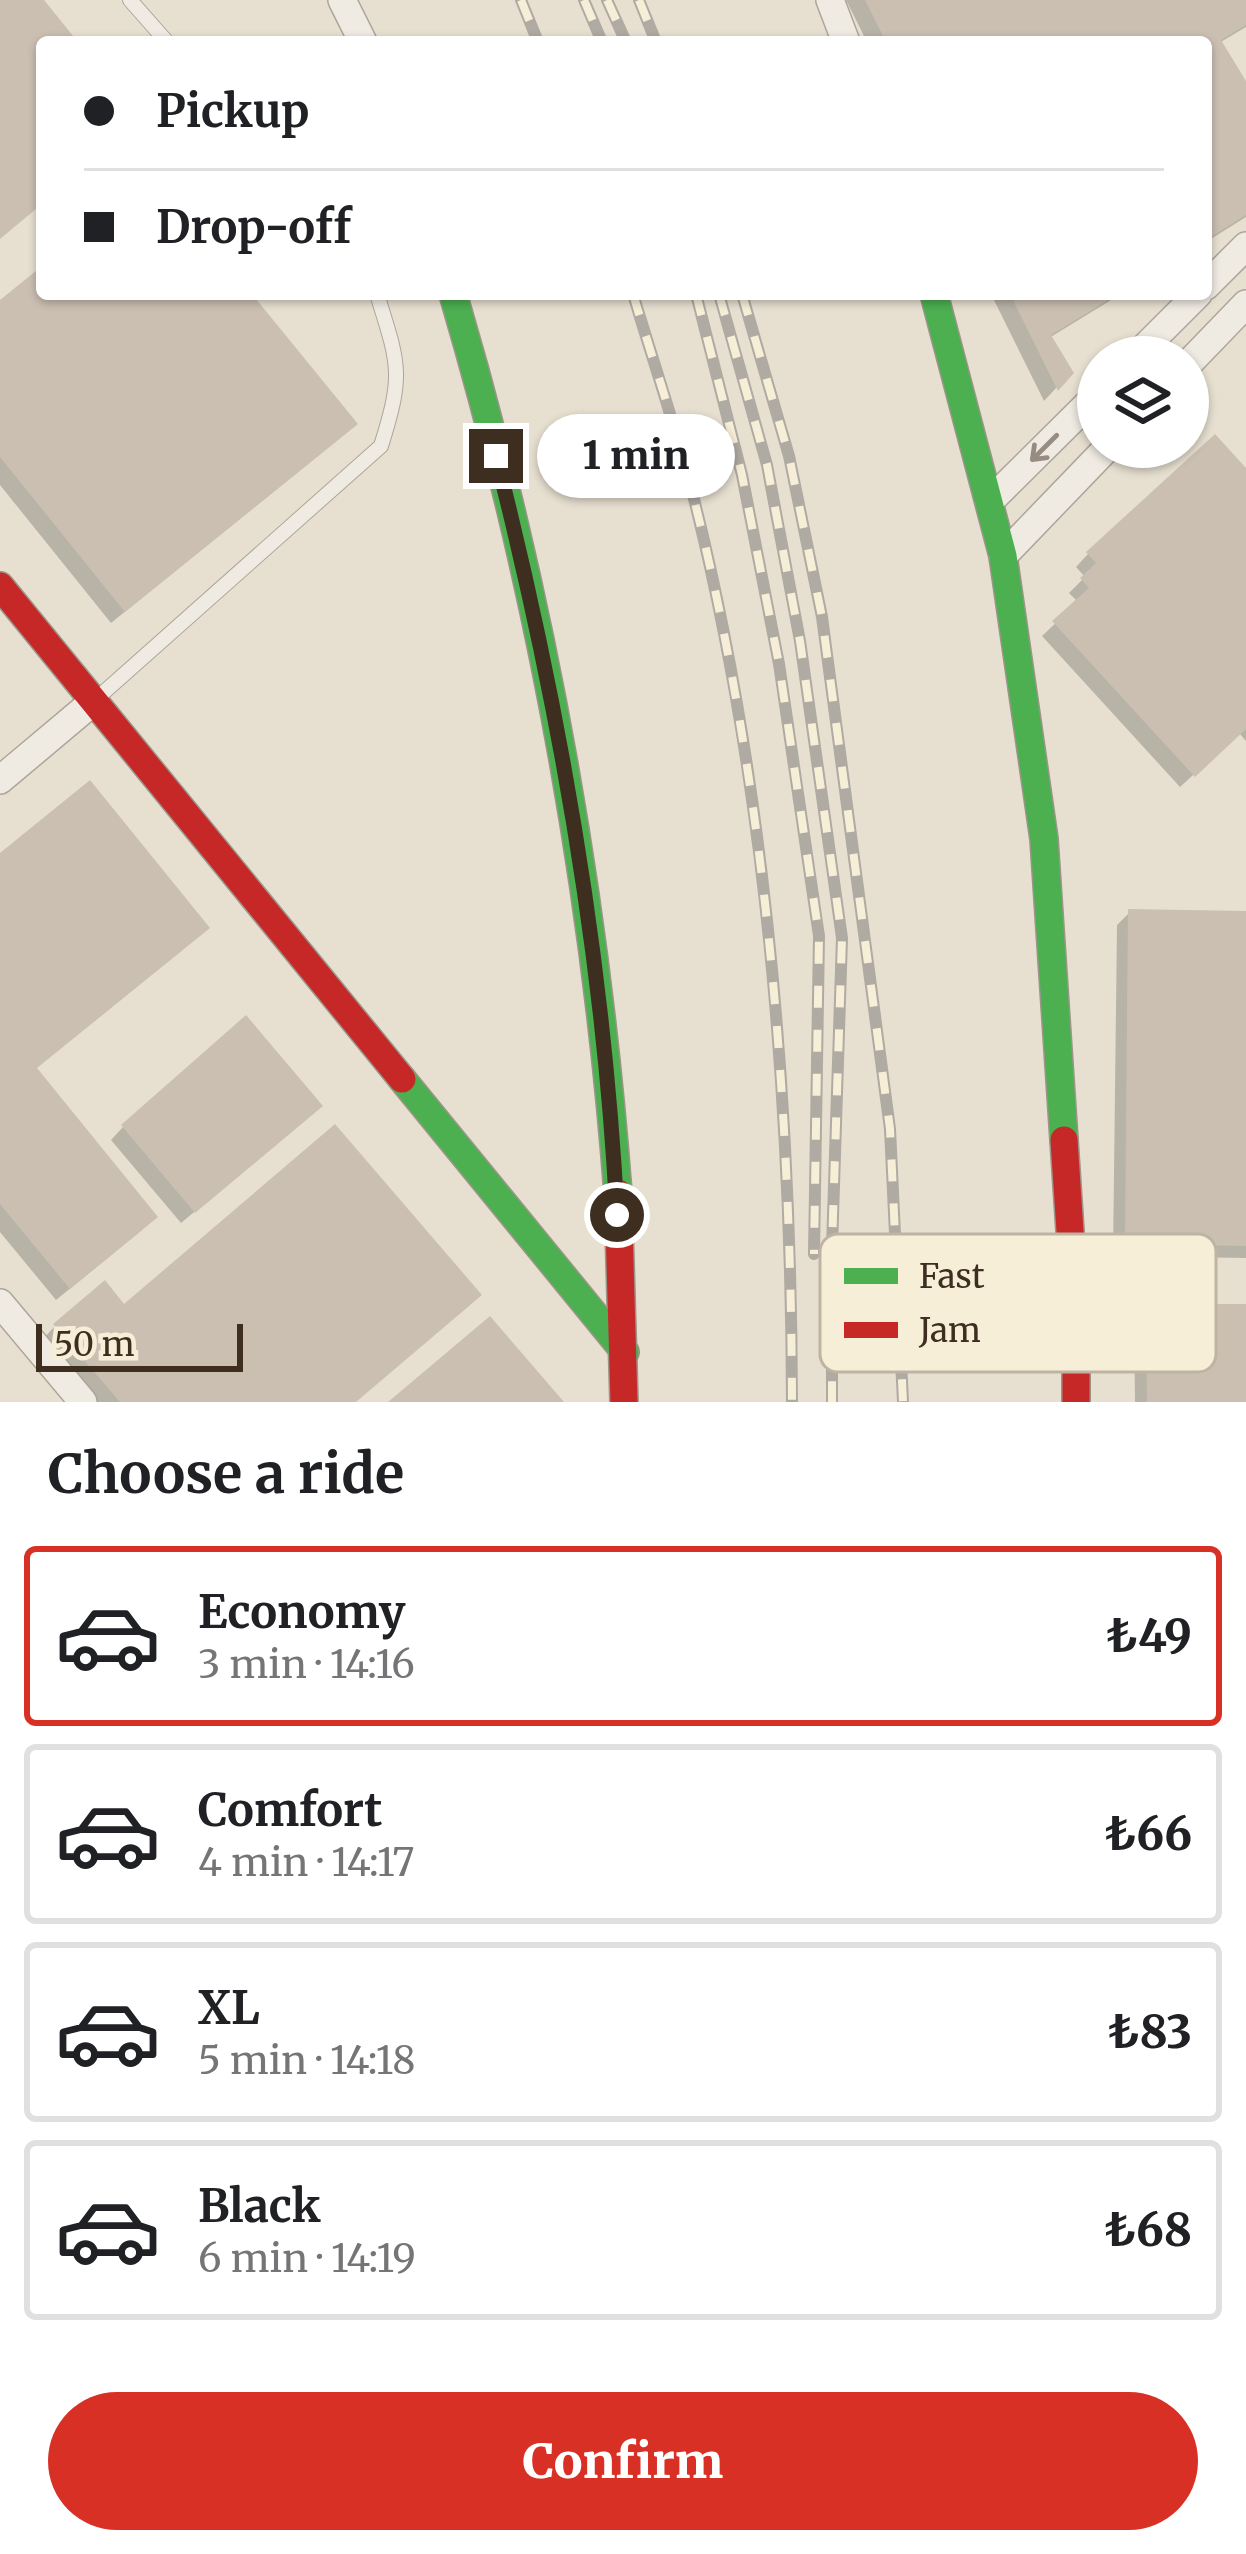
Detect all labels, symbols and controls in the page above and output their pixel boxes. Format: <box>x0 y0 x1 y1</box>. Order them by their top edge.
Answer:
text: Pickup <box>156 83 310 139</box>
text: Drop-off <box>156 199 351 255</box>
map controls <box>1077 336 1209 468</box>
button: layers <box>1077 336 1209 468</box>
callout: 1 min <box>538 414 736 498</box>
route end <box>469 429 523 483</box>
text: 1 min <box>583 431 689 480</box>
one-way arrow <box>1030 433 1059 462</box>
route start <box>590 1188 644 1242</box>
legend <box>820 1234 1216 1372</box>
text: Fast <box>919 1256 985 1297</box>
text: Jam <box>918 1310 981 1351</box>
scale bar <box>36 1318 243 1371</box>
text: 50 m <box>54 1324 135 1365</box>
text: Choose a ride <box>48 1440 404 1508</box>
icon: car <box>54 1582 162 1690</box>
text: Economy <box>198 1584 406 1640</box>
text: ₺49 <box>1106 1608 1192 1664</box>
text: 3 min · 14:16 <box>198 1640 415 1689</box>
icon: car <box>54 1780 162 1888</box>
text: Comfort <box>198 1782 382 1838</box>
text: ₺66 <box>1105 1806 1192 1862</box>
text: 4 min · 14:17 <box>198 1838 415 1887</box>
icon: car <box>54 1978 162 2086</box>
text: XL <box>198 1980 260 2036</box>
text: ₺83 <box>1108 2004 1192 2060</box>
text: 5 min · 14:18 <box>198 2036 415 2085</box>
icon: car <box>54 2176 162 2284</box>
text: Black <box>198 2178 321 2234</box>
text: ₺68 <box>1104 2202 1192 2258</box>
text: 6 min · 14:19 <box>198 2234 416 2283</box>
button: Confirm <box>48 2392 1198 2530</box>

